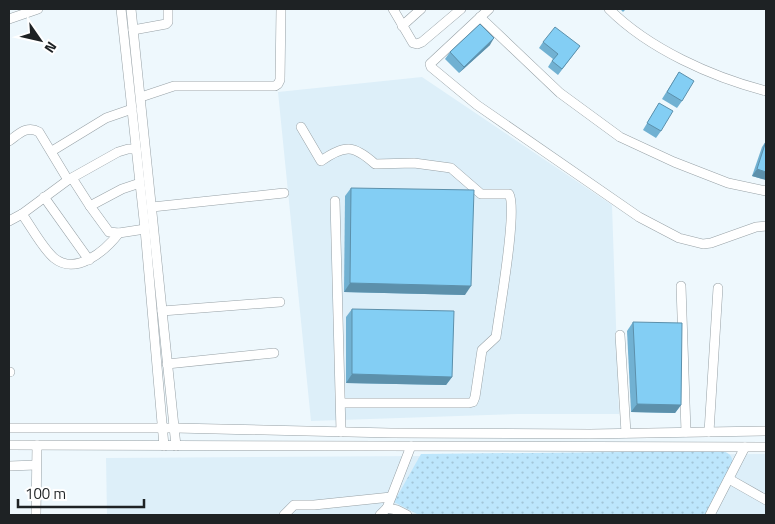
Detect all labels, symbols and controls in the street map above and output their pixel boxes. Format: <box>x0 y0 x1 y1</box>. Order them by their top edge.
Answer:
north arrow <box>15 15 65 65</box>
text: N <box>40 38 63 57</box>
scale bar <box>18 476 144 508</box>
text: 100 m <box>25 482 66 505</box>

